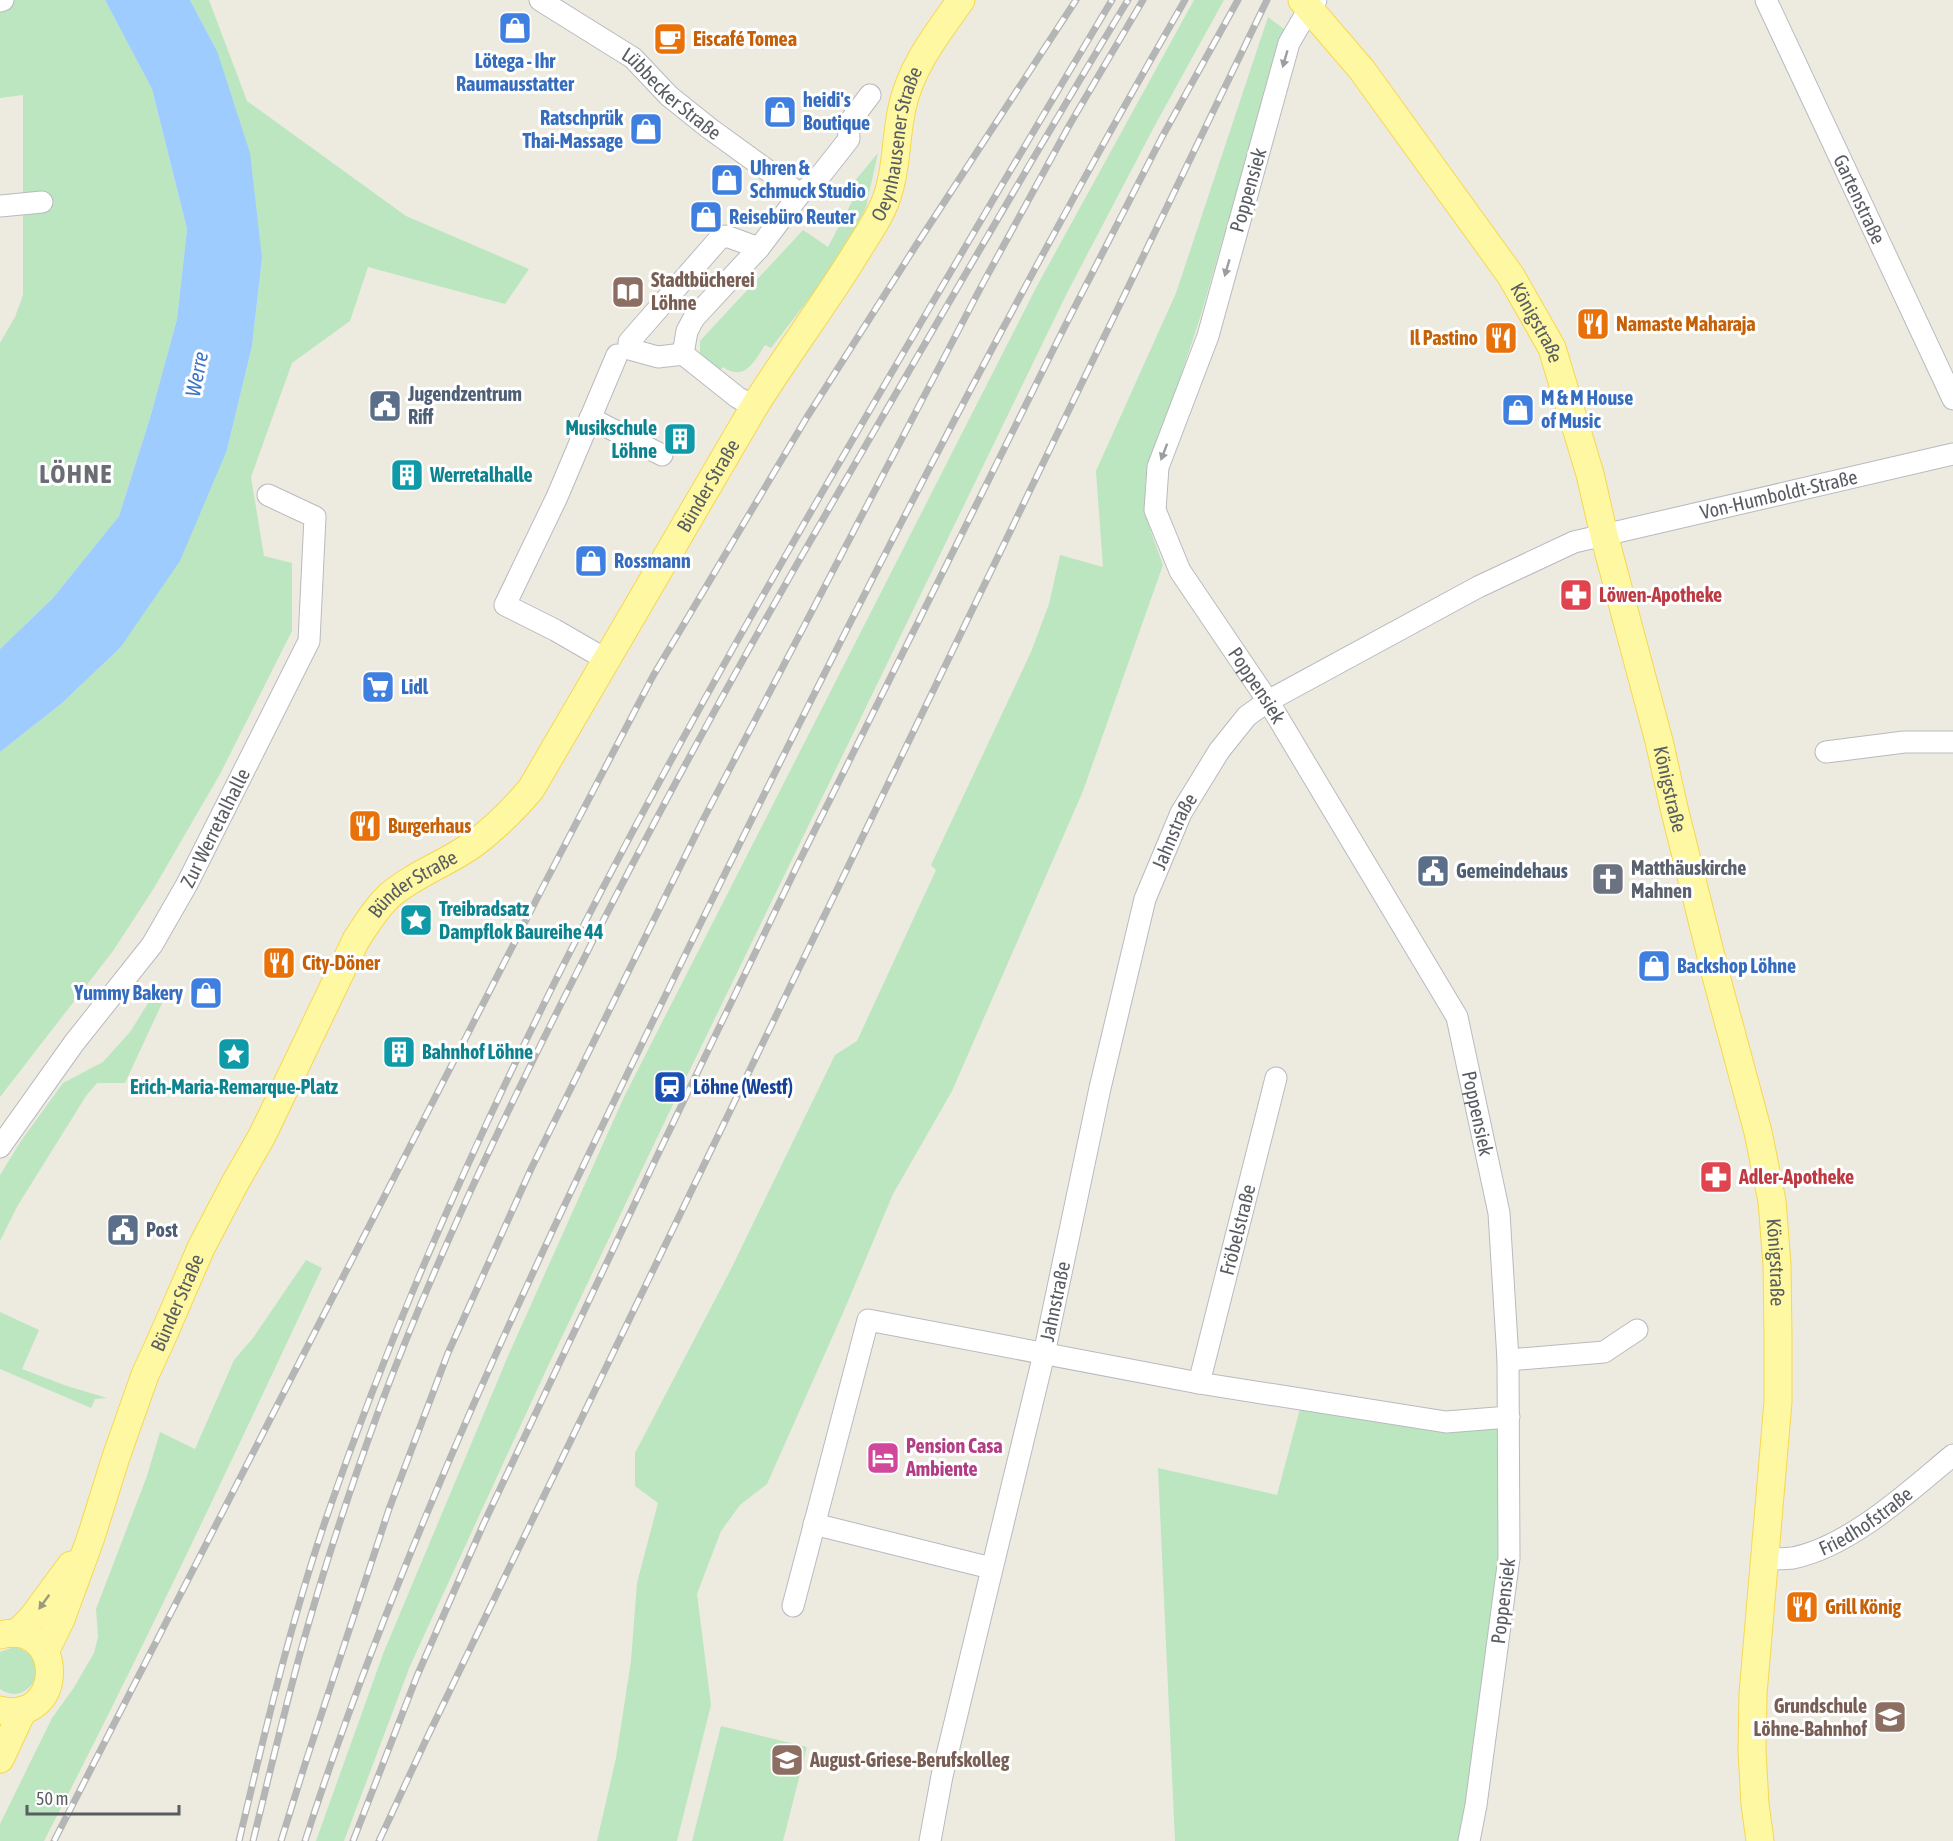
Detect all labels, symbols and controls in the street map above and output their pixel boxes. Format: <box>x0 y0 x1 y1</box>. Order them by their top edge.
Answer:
shop icon: Lötega - Ihr Raumausstatter <box>497 10 533 46</box>
cafe icon: Eiscafé Tomea <box>652 21 688 57</box>
place label: Eiscafé Tomea <box>693 27 797 50</box>
street label: Lübbecker Straße <box>618 42 726 144</box>
place label: Lötega - Ihr Raumausstatter <box>456 49 575 95</box>
one-way arrow <box>1280 51 1289 69</box>
street label: Oeynhausener Straße <box>866 63 926 225</box>
place label: heidi's Boutique <box>803 88 870 134</box>
shop icon: heidi's Boutique <box>762 94 798 130</box>
place label: Ratschprük Thai-Massage <box>523 106 623 152</box>
shop icon: Ratschprük Thai-Massage <box>628 111 664 147</box>
street label: Poppensiek <box>1225 145 1271 235</box>
street label: Gartenstraße <box>1829 151 1891 247</box>
place label: Uhren & Schmuck Studio <box>750 156 866 202</box>
shop icon: Uhren & Schmuck Studio <box>709 162 745 198</box>
shop icon: Reisebüro Reuter <box>688 199 724 235</box>
place label: Reisebüro Reuter <box>729 205 856 228</box>
one-way arrow <box>1222 259 1231 277</box>
place label: Stadtbücherei Löhne <box>651 268 755 314</box>
library icon: Stadtbücherei Löhne <box>610 274 646 310</box>
street label: Königstraße <box>1506 278 1568 365</box>
restaurant icon: Namaste Maharaja <box>1575 306 1611 342</box>
place label: Namaste Maharaja <box>1616 312 1756 335</box>
restaurant icon: Il Pastino <box>1483 320 1519 356</box>
place label: Il Pastino <box>1410 326 1478 349</box>
water label: Werre <box>180 349 212 398</box>
place label: Jugendzentrum Riff <box>407 382 522 428</box>
place label: M & M House of Music <box>1541 386 1633 432</box>
public building icon: Jugendzentrum Riff <box>367 388 403 424</box>
shop icon: M & M House of Music <box>1500 392 1536 428</box>
place label: Musikschule Löhne <box>565 416 657 462</box>
building icon: Musikschule Löhne <box>662 421 698 457</box>
street label: Bünder Straße <box>672 435 744 536</box>
one-way arrow <box>1159 443 1168 461</box>
building icon: Werretalhalle <box>389 457 425 493</box>
district label: LÖHNE <box>39 459 113 489</box>
place label: Werretalhalle <box>429 463 533 486</box>
street label: Von-Humboldt-Straße <box>1698 465 1859 523</box>
shop icon: Rossmann <box>573 543 609 579</box>
place label: Rossmann <box>614 549 691 572</box>
pharmacy icon: Löwen-Apotheke <box>1558 577 1594 613</box>
place label: Löwen-Apotheke <box>1599 583 1722 606</box>
street label: Poppensiek <box>1224 643 1291 727</box>
supermarket icon: Lidl <box>360 669 396 705</box>
place label: Lidl <box>401 675 429 698</box>
street label: Königstraße <box>1649 744 1692 835</box>
street label: Zur Werretalhalle <box>175 764 254 891</box>
street label: Jahnstraße <box>1147 789 1201 873</box>
restaurant icon: Burgerhaus <box>347 808 383 844</box>
place label: Burgerhaus <box>388 814 471 837</box>
street label: Bünder Straße <box>363 845 461 922</box>
public building icon: Gemeindehaus <box>1415 853 1451 889</box>
place label: Matthäuskirche Mahnen <box>1631 856 1746 902</box>
place label: Gemeindehaus <box>1456 859 1568 882</box>
church icon: Matthäuskirche Mahnen <box>1590 861 1626 897</box>
place label: Treibradsatz Dampflok Baureihe 44 <box>439 897 603 943</box>
place icon: Treibradsatz Dampflok Baureihe 44 <box>398 902 434 938</box>
restaurant icon: City-Döner <box>261 945 297 981</box>
shop icon: Backshop Löhne <box>1636 948 1672 984</box>
place label: City-Döner <box>302 951 381 974</box>
place label: Backshop Löhne <box>1677 954 1796 977</box>
shop icon: Yummy Bakery <box>188 975 224 1011</box>
place label: Yummy Bakery <box>73 981 184 1004</box>
building icon: Bahnhof Löhne <box>381 1034 417 1070</box>
place icon: Erich-Maria-Remarque-Platz <box>216 1036 252 1072</box>
place label: Bahnhof Löhne <box>422 1040 533 1063</box>
station icon: Löhne (Westf) <box>652 1069 688 1105</box>
street label: Poppensiek <box>1458 1069 1498 1158</box>
place label: Erich-Maria-Remarque-Platz <box>130 1075 339 1098</box>
place label: Löhne (Westf) <box>693 1075 793 1098</box>
pharmacy icon: Adler-Apotheke <box>1698 1159 1734 1195</box>
place label: Adler-Apotheke <box>1738 1165 1854 1188</box>
street label: Fröbelstraße <box>1215 1182 1260 1278</box>
public building icon: Post <box>105 1212 141 1248</box>
place label: Post <box>146 1218 178 1241</box>
street label: Königstraße <box>1762 1218 1790 1306</box>
street label: Bünder Straße <box>146 1250 208 1355</box>
street label: Jahnstraße <box>1035 1259 1074 1343</box>
place label: Pension Casa Ambiente <box>905 1434 1003 1480</box>
hotel icon: Pension Casa Ambiente <box>865 1440 901 1476</box>
street label: Friedhofstraße <box>1815 1482 1917 1560</box>
street label: Poppensiek <box>1486 1557 1519 1645</box>
restaurant icon: Grill König <box>1784 1589 1820 1625</box>
one-way arrow <box>38 1593 50 1609</box>
place label: Grill König <box>1825 1595 1902 1618</box>
place label: Grundschule Löhne-Bahnhof <box>1754 1694 1867 1740</box>
school or university icon: Grundschule Löhne-Bahnhof <box>1872 1699 1908 1735</box>
school or university icon: August-Griese-Berufskolleg <box>769 1742 805 1778</box>
place label: August-Griese-Berufskolleg <box>809 1748 1010 1771</box>
scale bar <box>27 1778 178 1816</box>
text: 50 m <box>36 1788 68 1809</box>

